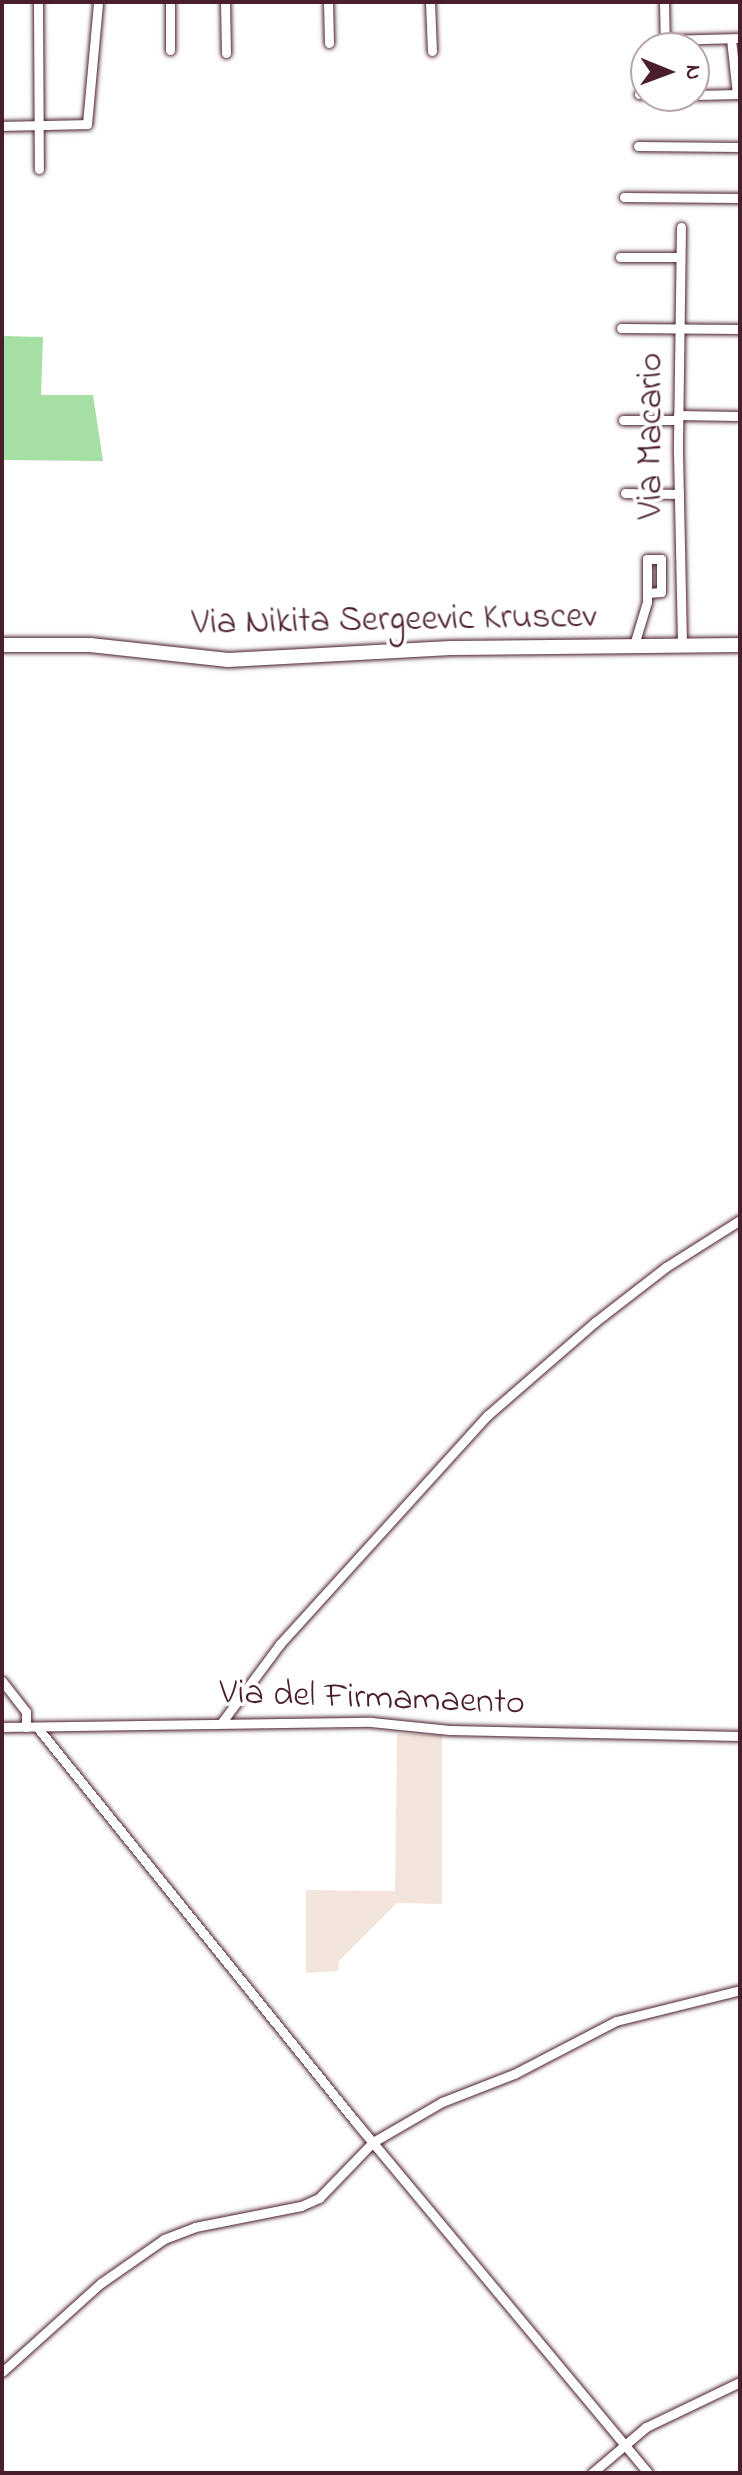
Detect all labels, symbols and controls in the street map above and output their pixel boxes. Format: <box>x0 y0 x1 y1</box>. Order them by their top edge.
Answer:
north arrow <box>630 32 710 112</box>
text: N <box>676 65 708 80</box>
street label: Via Macario <box>630 353 674 519</box>
street label: Via Nikita Sergeevic Kruscev <box>191 596 597 646</box>
street label: Via del Firmamaento <box>219 1672 525 1726</box>

